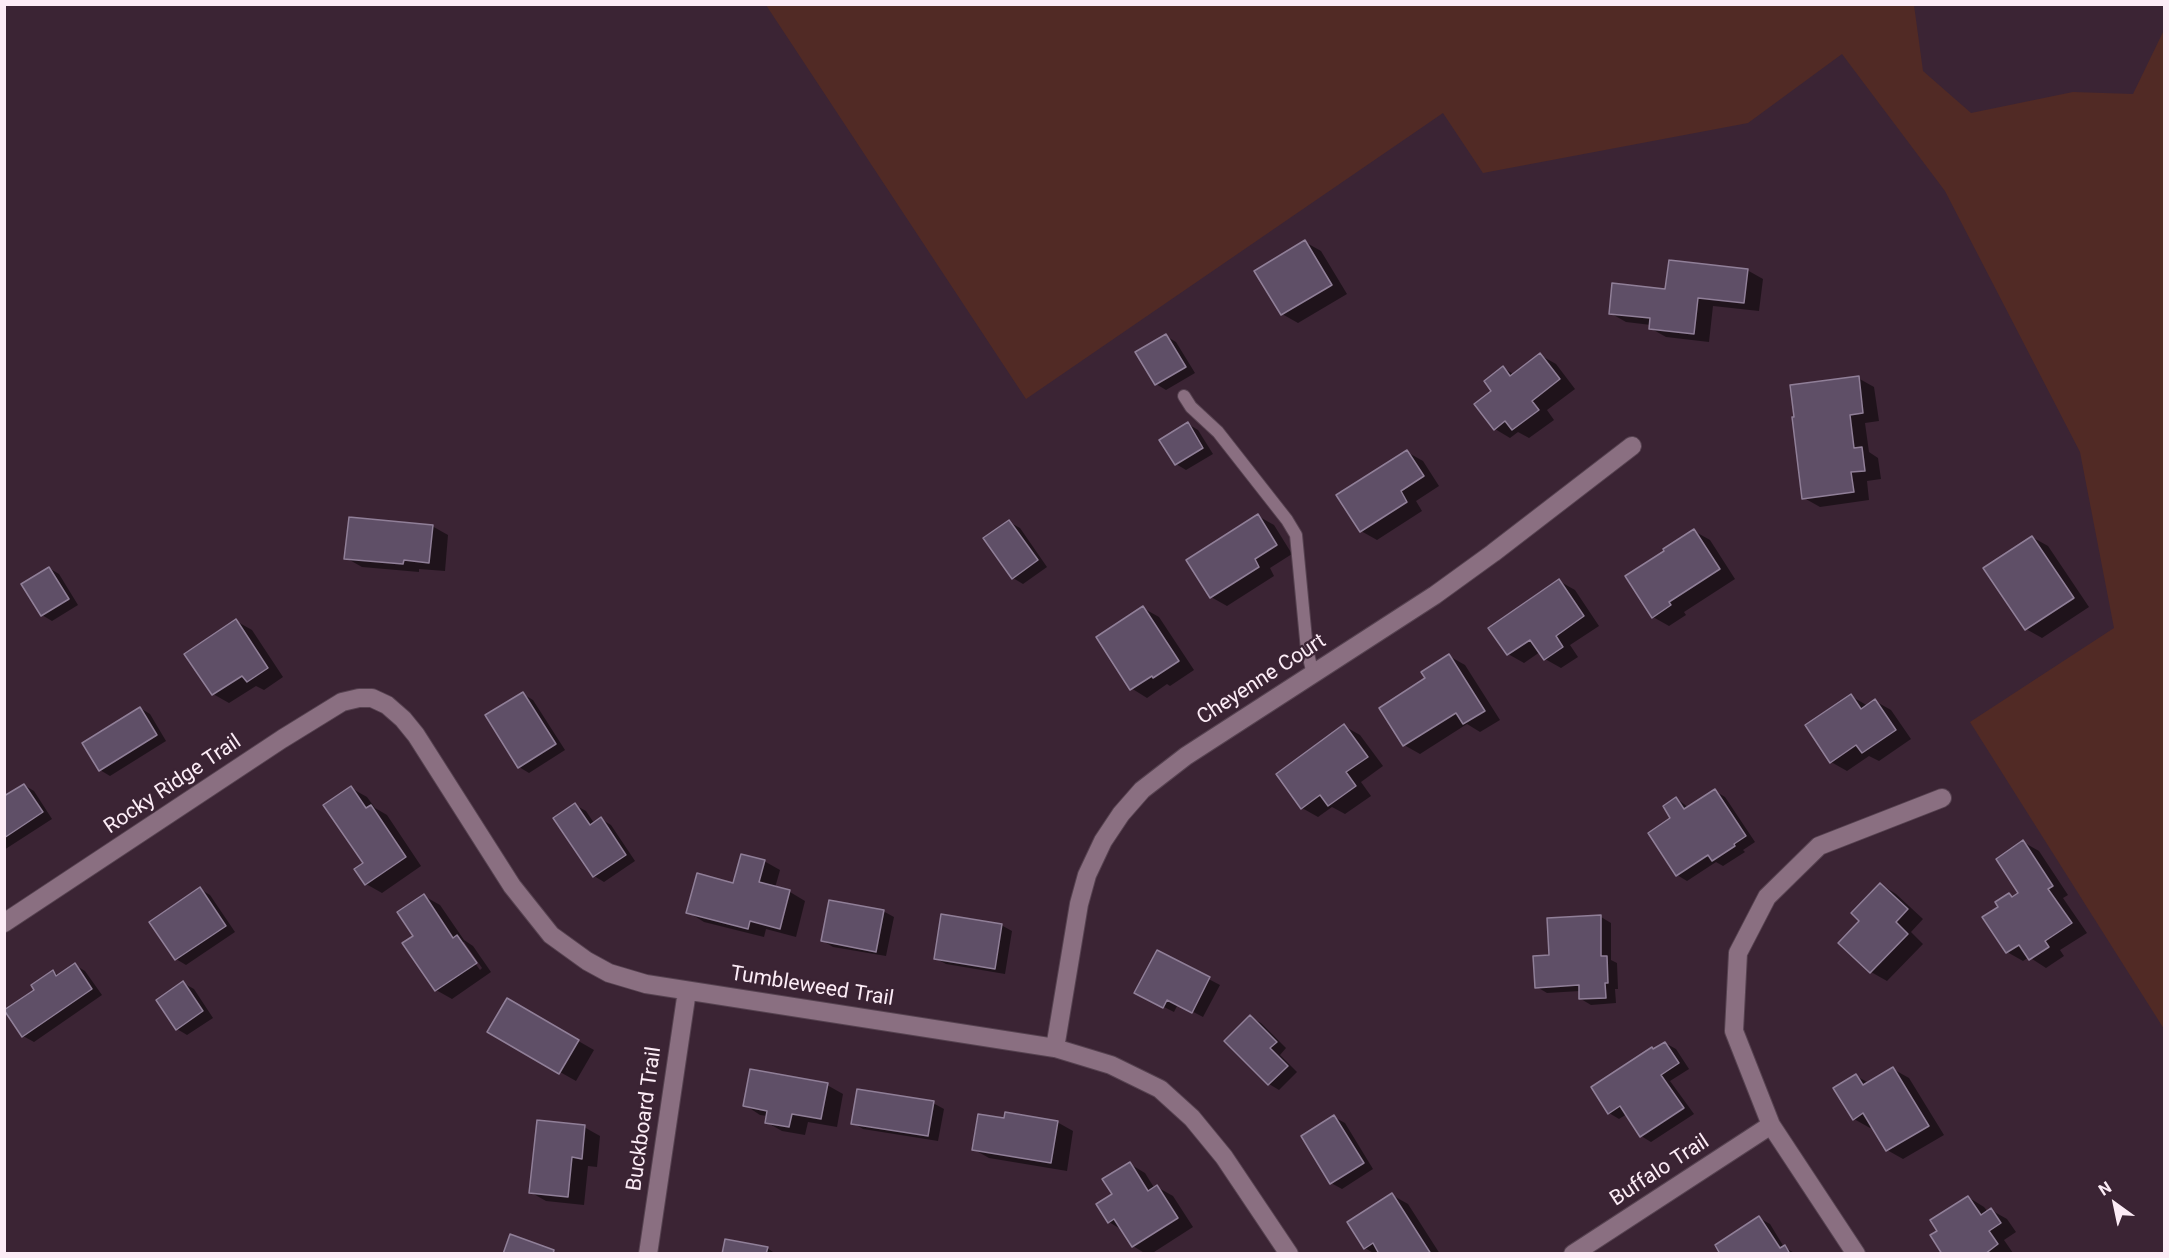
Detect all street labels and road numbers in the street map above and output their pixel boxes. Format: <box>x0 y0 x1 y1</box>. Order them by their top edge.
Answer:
street label: Cheyenne Court <box>1193 629 1331 731</box>
street label: Rocky Ridge Trail <box>100 730 246 840</box>
street label: Tumbleweed Trail <box>729 962 895 1012</box>
street label: Buckboard Trail <box>622 1045 668 1193</box>
street label: Buffalo Trail <box>1606 1130 1714 1212</box>

